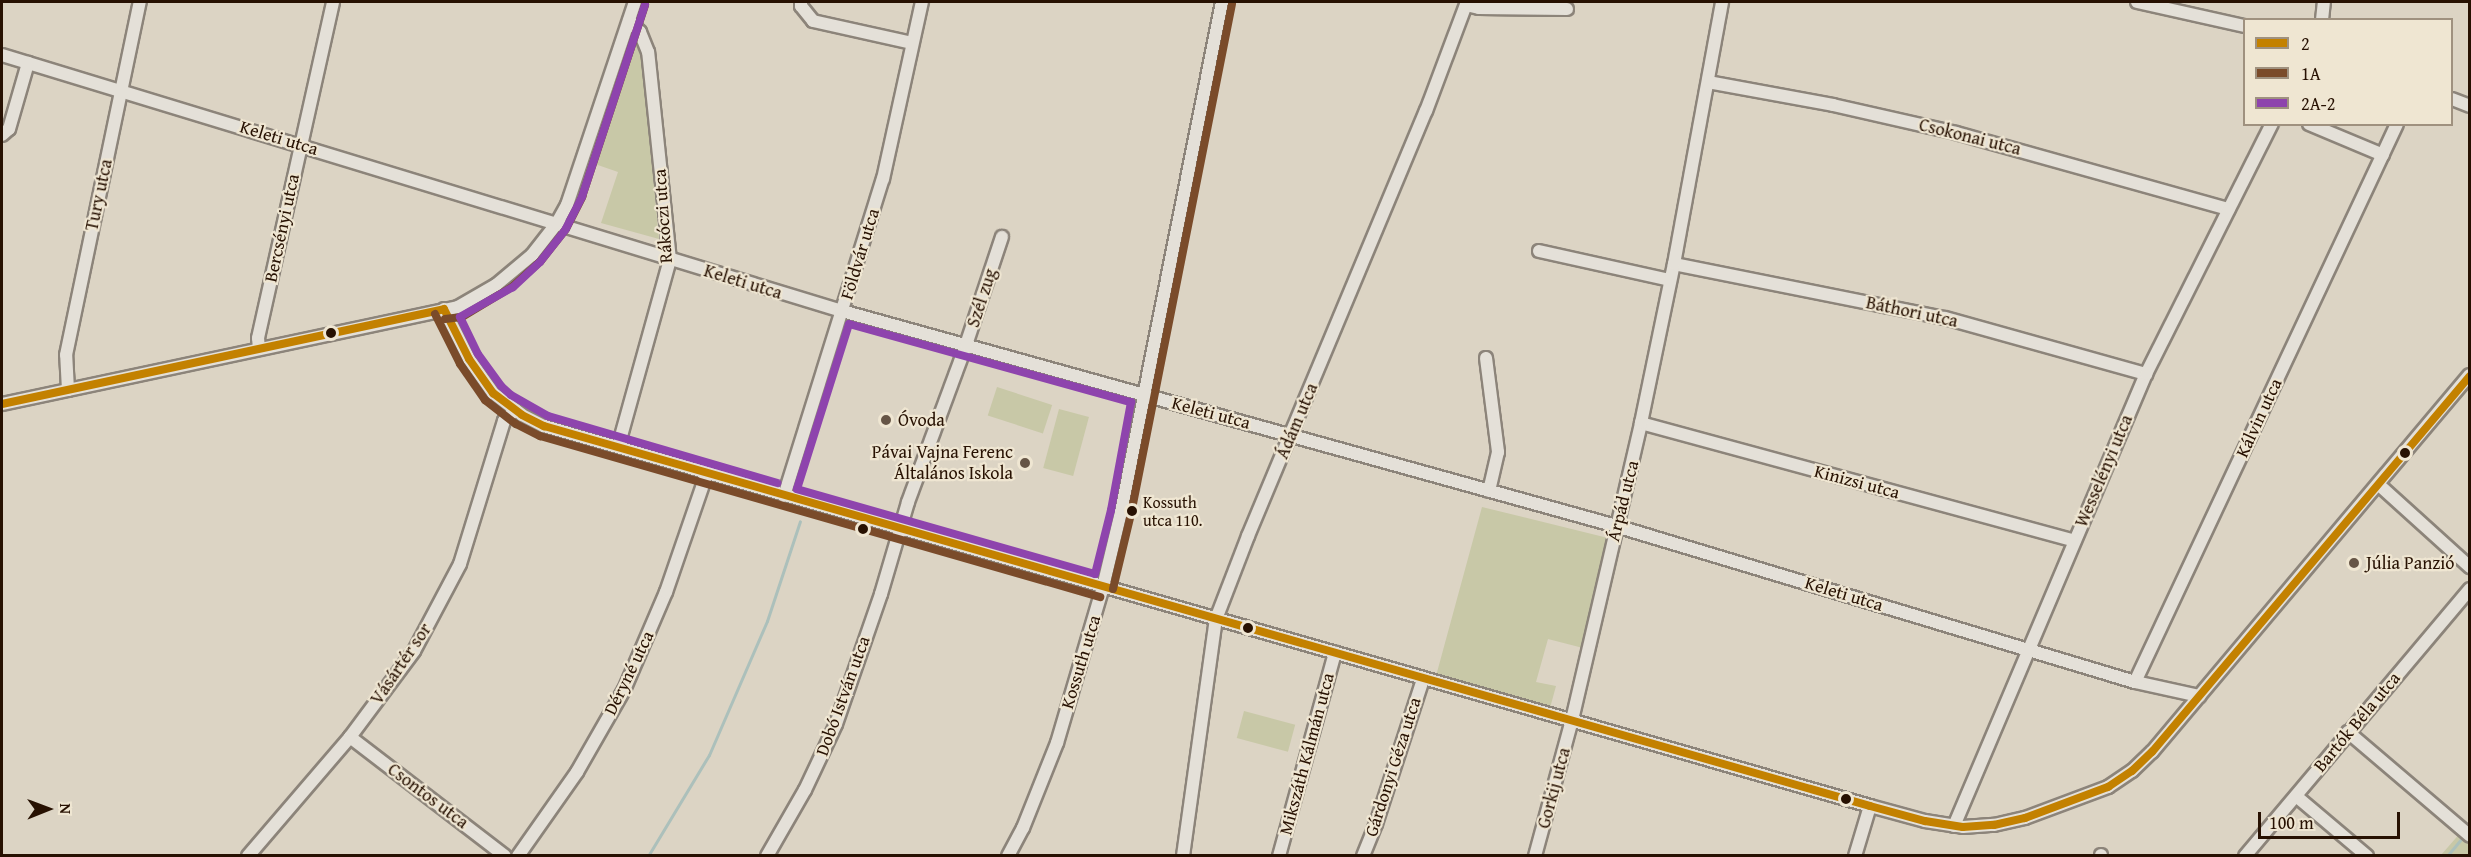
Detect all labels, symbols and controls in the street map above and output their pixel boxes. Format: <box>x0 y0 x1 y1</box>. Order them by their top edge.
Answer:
legend <box>2243 18 2453 126</box>
text: 2 <box>2301 30 2310 57</box>
text: 1A <box>2301 60 2321 87</box>
text: 2A-2 <box>2301 90 2335 117</box>
street label: Csokonai utca <box>1917 114 2023 160</box>
street label: Keleti utca <box>237 116 321 160</box>
street label: Tury utca <box>81 157 117 233</box>
street label: Rákóczi utca <box>649 168 677 264</box>
street label: Bercsényi utca <box>260 172 304 284</box>
street label: Földvár utca <box>836 206 884 302</box>
street label: Keleti utca <box>701 260 785 304</box>
street label: Szél zug <box>962 266 1002 330</box>
street label: Báthori utca <box>1864 292 1960 332</box>
unlabelled marker <box>325 327 337 339</box>
street label: Kálvin utca <box>2231 375 2287 461</box>
street label: Ádám utca <box>1271 380 1323 462</box>
street label: Keleti utca <box>1169 392 1253 434</box>
place label: Óvoda <box>898 409 945 431</box>
street label: Wesselényi utca <box>2071 412 2137 530</box>
marker: Óvoda <box>879 413 893 427</box>
place label: Pávai Vajna Ferenc Általános Iskola <box>872 442 1013 484</box>
unlabelled marker <box>2399 447 2411 459</box>
marker: Pávai Vajna Ferenc Általános Iskola <box>1018 456 1032 470</box>
street label: Árpád utca <box>1603 458 1643 544</box>
street label: Kinizsi utca <box>1812 460 1902 504</box>
place label: Kossuth utca 110. <box>1143 492 1202 530</box>
marker: Kossuth utca 110. <box>1126 505 1138 517</box>
unlabelled marker <box>857 523 869 535</box>
place label: Júlia Panzió <box>2366 552 2454 574</box>
marker: Júlia Panzió <box>2347 556 2361 570</box>
street label: Keleti utca <box>1802 572 1886 616</box>
street label: Kossuth utca <box>1057 613 1105 711</box>
street label: Vásártér sor <box>366 619 436 709</box>
unlabelled marker <box>1242 622 1254 634</box>
street label: Déryné utca <box>599 627 659 719</box>
street label: Dobó István utca <box>811 633 875 759</box>
street label: Bartók Béla utca <box>2309 668 2405 776</box>
street label: Mikszáth Kálmán utca <box>1275 671 1339 837</box>
street label: Gárdonyi Géza utca <box>1360 695 1426 839</box>
street label: Gorkij utca <box>1533 745 1575 831</box>
street label: Csontos utca <box>383 759 473 833</box>
north arrow <box>18 779 78 839</box>
unlabelled marker <box>1840 793 1852 805</box>
scale bar <box>2261 800 2404 838</box>
text: N <box>54 803 78 814</box>
text: 100 m <box>2269 809 2314 836</box>

